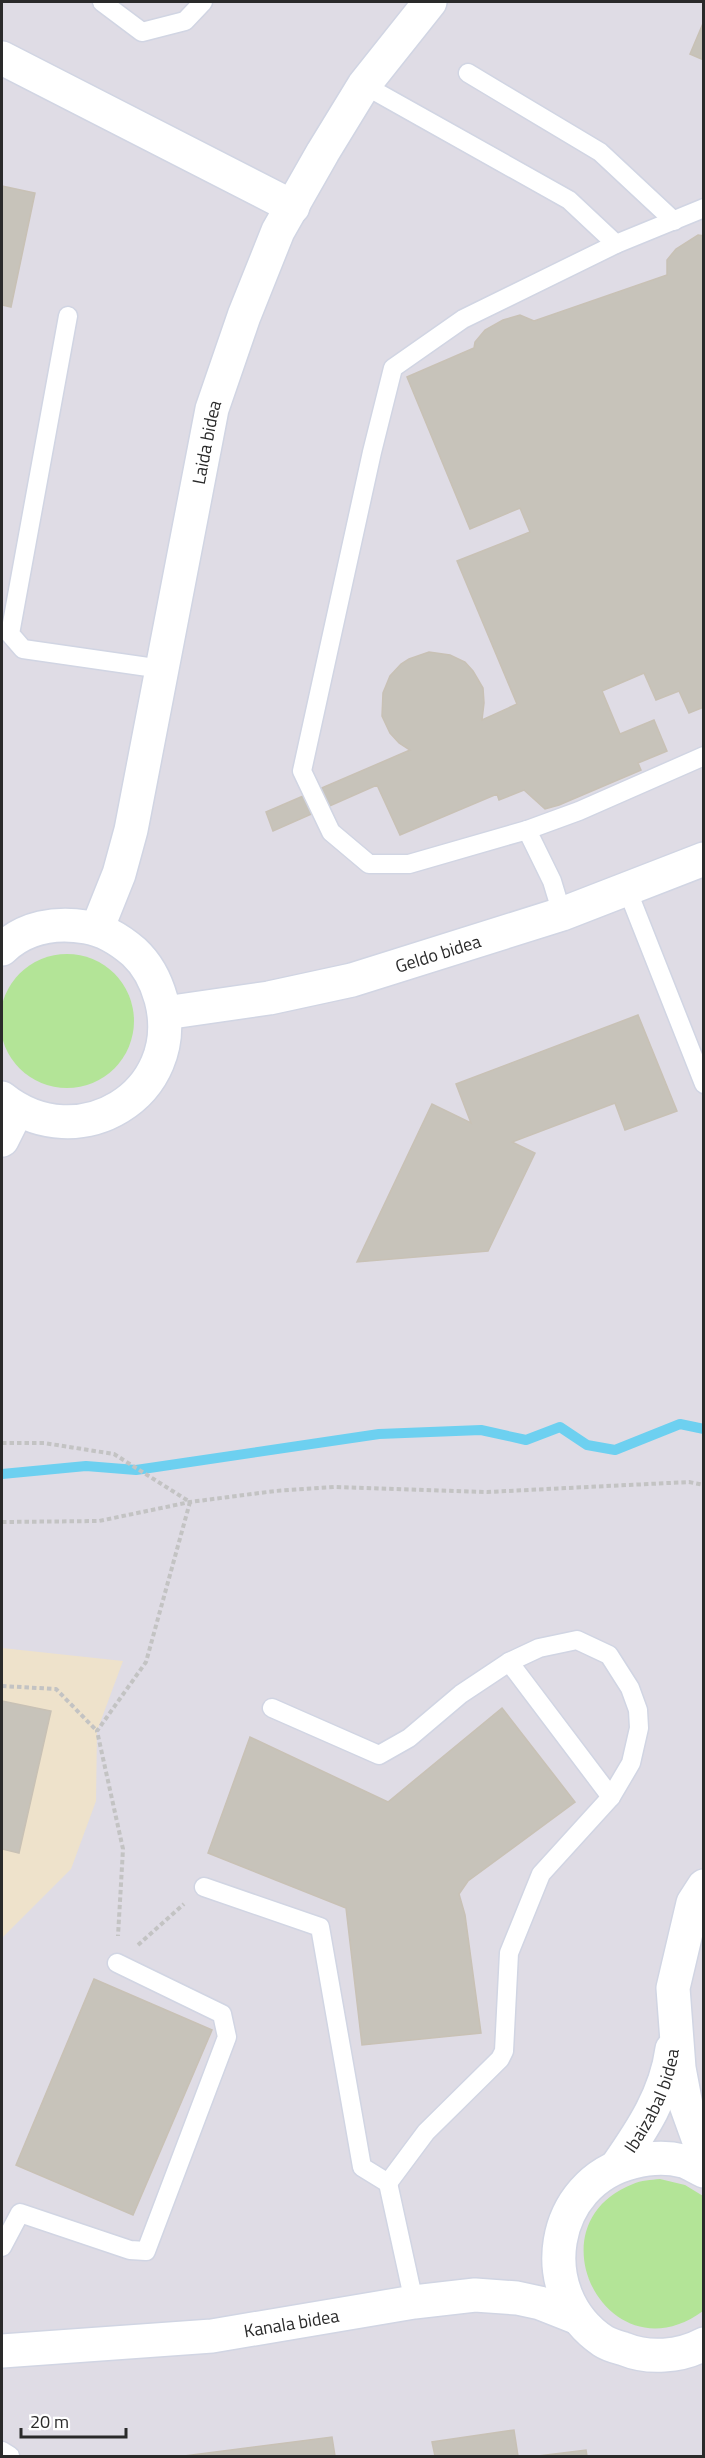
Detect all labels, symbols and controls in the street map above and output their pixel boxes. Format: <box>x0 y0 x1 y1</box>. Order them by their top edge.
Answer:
street label: Laida bidea <box>184 396 228 486</box>
street label: Geldo bidea <box>392 927 484 979</box>
street label: Ibaizabal bidea <box>617 2047 685 2158</box>
street label: Kanala bidea <box>242 2301 341 2344</box>
scale bar <box>21 2401 126 2439</box>
text: 20 m <box>30 2408 69 2435</box>

